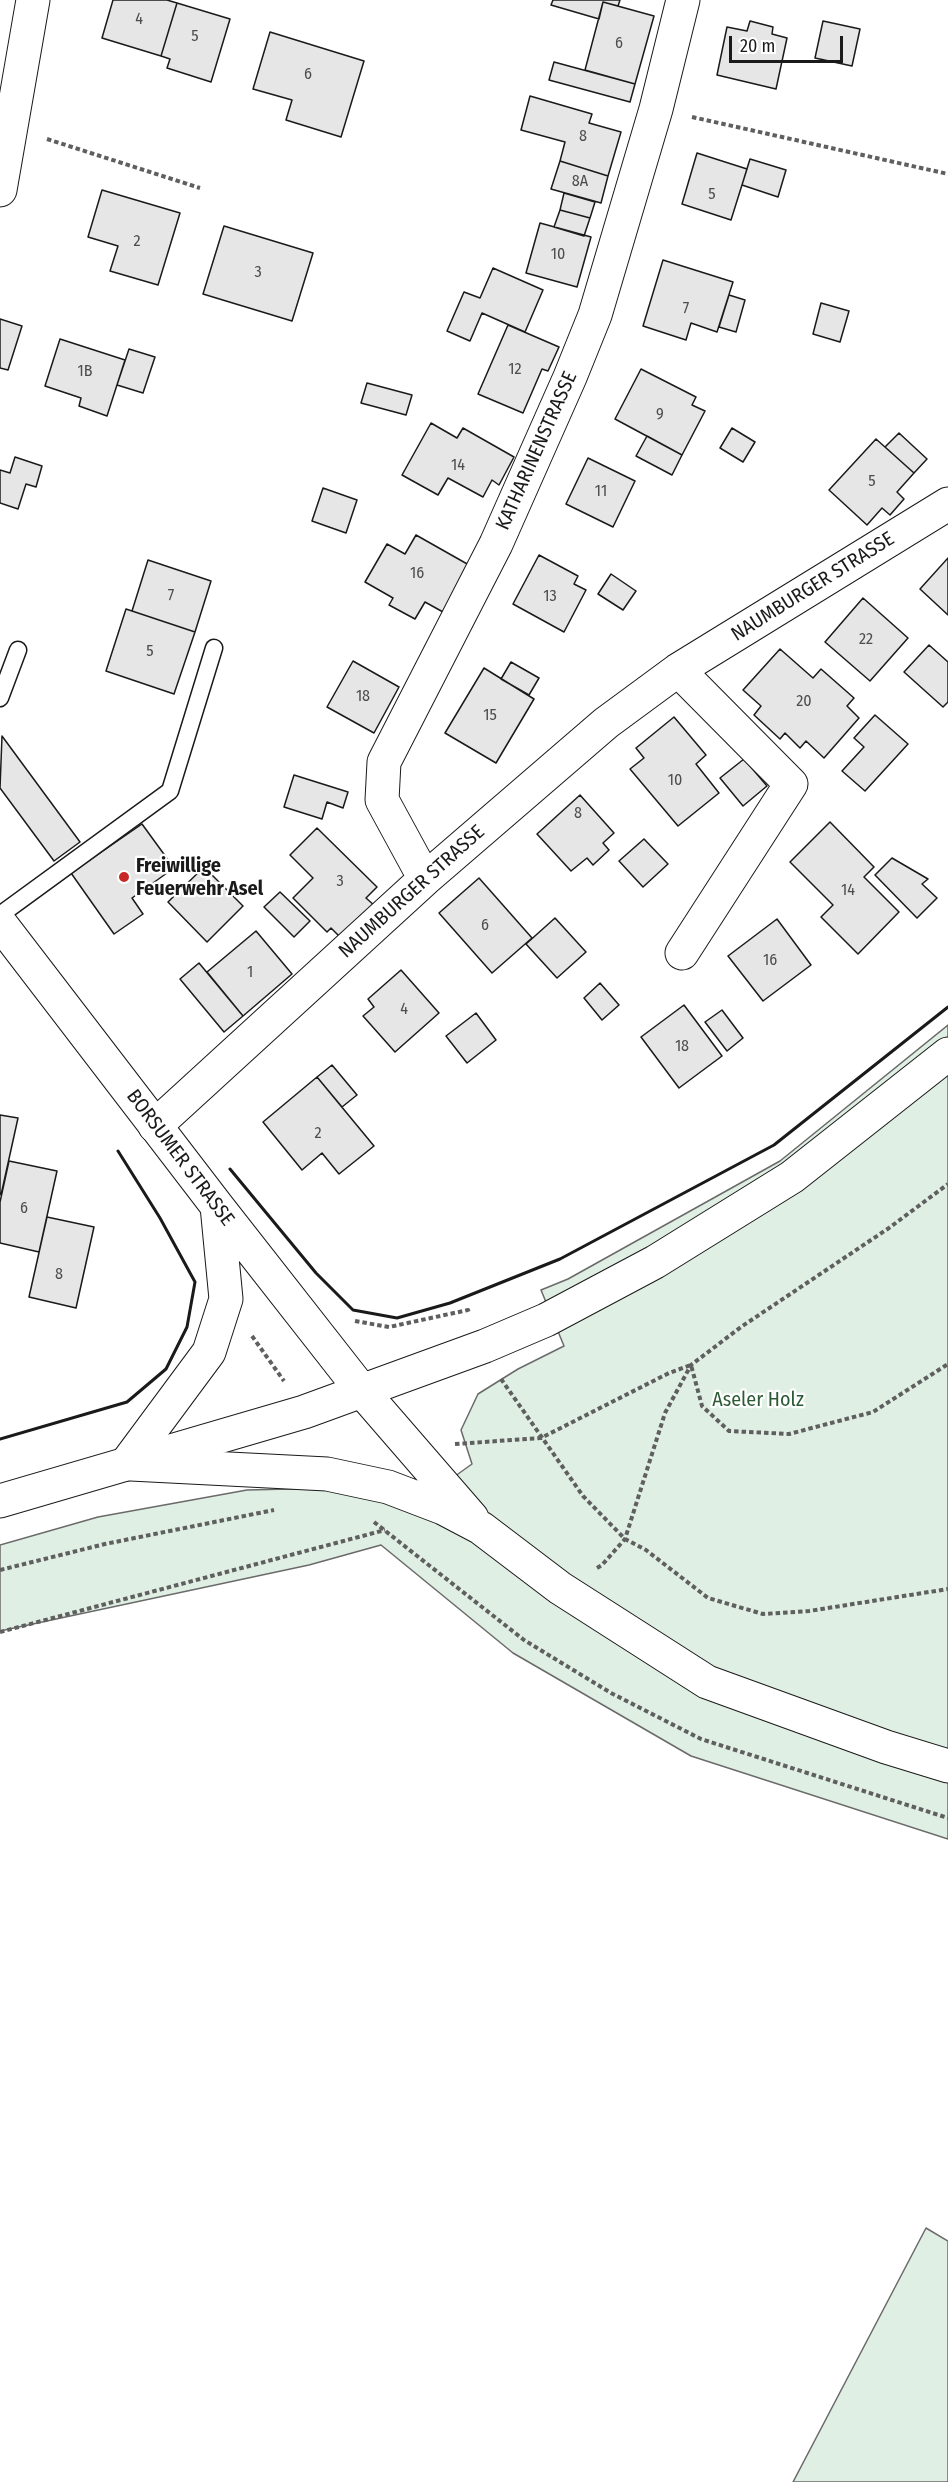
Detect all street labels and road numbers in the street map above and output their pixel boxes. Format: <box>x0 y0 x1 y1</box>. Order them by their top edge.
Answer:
street label: KATHARINENSTRASSE <box>491 368 583 534</box>
street label: NAUMBURGER STRASSE <box>727 527 899 647</box>
street label: NAUMBURGER STRASSE <box>334 820 490 964</box>
street label: BORSUMER STRASSE <box>121 1085 239 1231</box>

